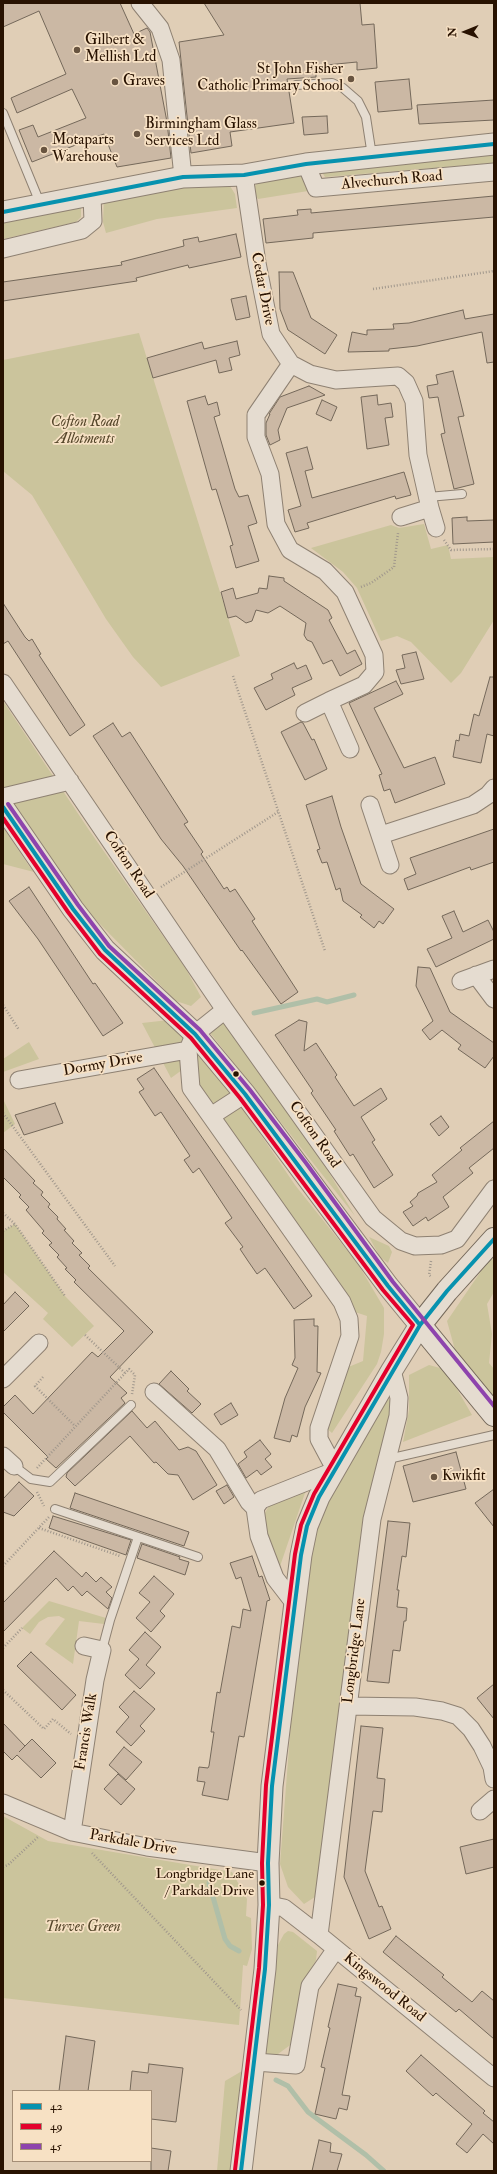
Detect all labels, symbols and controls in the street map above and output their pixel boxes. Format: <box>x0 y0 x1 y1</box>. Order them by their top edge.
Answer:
north arrow <box>445 12 485 52</box>
text: N <box>446 27 459 37</box>
place label: Gilbert & Mellish Ltd <box>85 32 156 67</box>
marker: Gilbert & Mellish Ltd <box>72 45 82 55</box>
place label: St John Fisher Catholic Primary School <box>197 61 343 96</box>
place label: Graves <box>123 73 165 91</box>
marker: St John Fisher Catholic Primary School <box>346 74 356 84</box>
marker: Graves <box>110 77 120 87</box>
place label: Birmingham Glass Services Ltd <box>145 116 257 151</box>
marker: Birmingham Glass Services Ltd <box>132 129 142 139</box>
place label: Motaparts Warehouse <box>52 132 118 167</box>
marker: Motaparts Warehouse <box>39 145 49 155</box>
street label: Alvechurch Road <box>341 168 443 194</box>
street label: Cedar Drive <box>246 251 278 327</box>
park label: Cofton Road Allotments <box>51 414 119 449</box>
street label: Cofton Road <box>99 828 157 902</box>
street label: Dormy Drive <box>62 1049 144 1081</box>
unlabelled marker <box>231 1069 241 1079</box>
street label: Cofton Road <box>284 1098 344 1172</box>
place label: Kwikfit <box>442 1468 486 1486</box>
marker: Kwikfit <box>429 1472 439 1482</box>
street label: Longbridge Lane <box>340 1598 370 1704</box>
street label: Francis Walk <box>72 1692 102 1772</box>
street label: Parkdale Drive <box>88 1826 178 1860</box>
place label: Longbridge Lane / Parkdale Drive <box>156 1867 254 1900</box>
marker: Longbridge Lane / Parkdale Drive <box>257 1878 267 1888</box>
park label: Turves Green <box>46 1919 120 1937</box>
street label: Kingswood Road <box>339 1949 429 2027</box>
legend <box>12 2090 152 2162</box>
text: 42 <box>50 2099 63 2114</box>
text: 49 <box>50 2119 63 2134</box>
text: 45 <box>50 2139 62 2154</box>

